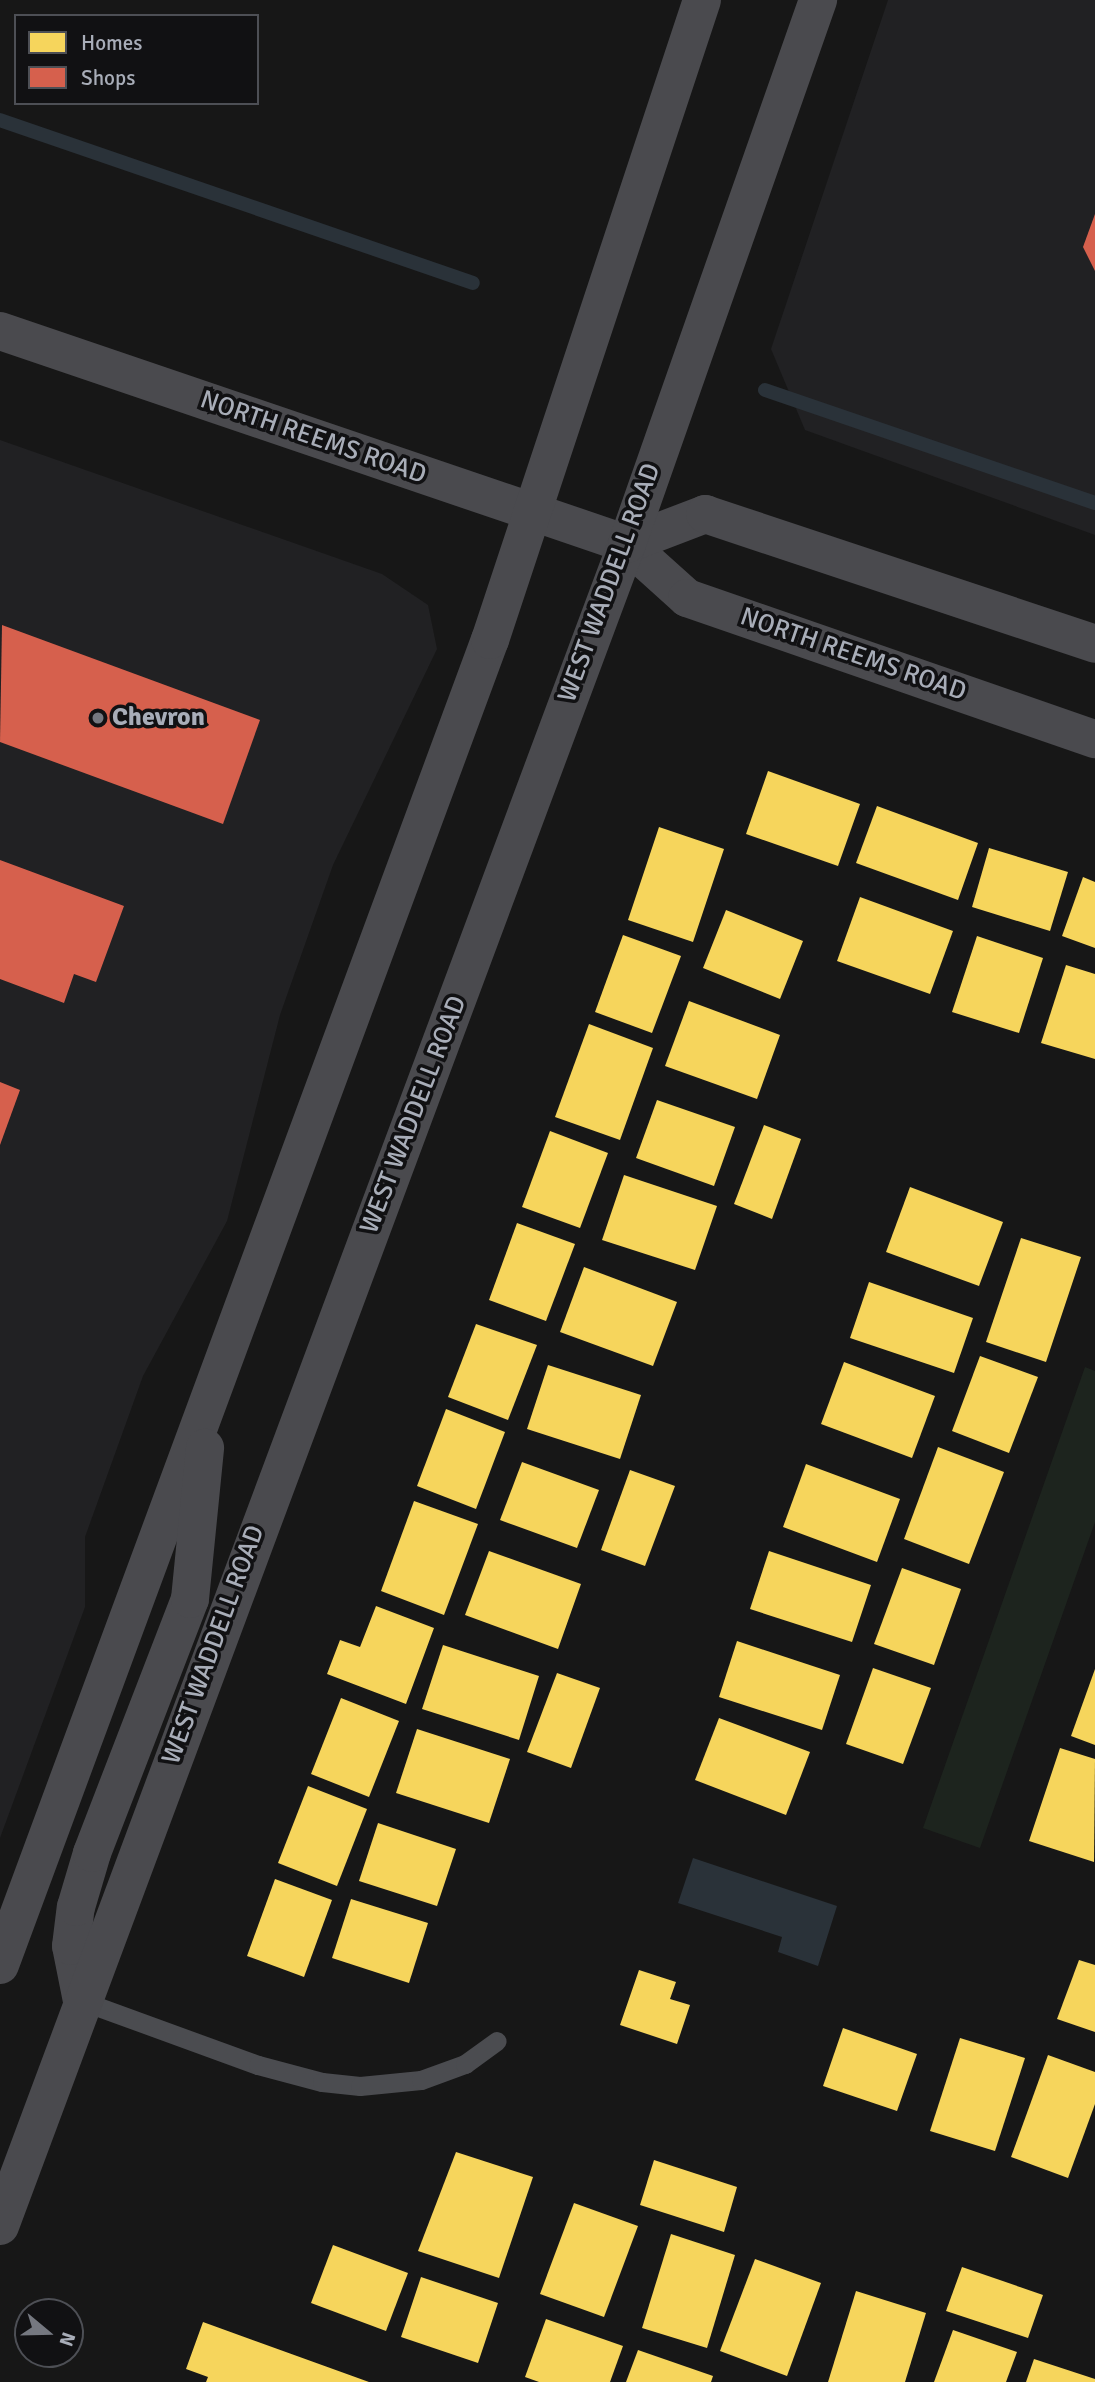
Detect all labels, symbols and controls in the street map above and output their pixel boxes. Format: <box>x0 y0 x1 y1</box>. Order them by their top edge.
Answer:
legend <box>14 14 259 105</box>
text: Homes <box>81 30 143 56</box>
text: Shops <box>81 65 135 91</box>
street label: NORTH REEMS ROAD <box>196 385 430 491</box>
street label: WEST WADDELL ROAD <box>552 459 668 707</box>
street label: NORTH REEMS ROAD <box>736 602 970 708</box>
place label: Chevron <box>112 702 205 734</box>
marker: Chevron <box>90 710 106 726</box>
street label: WEST WADDELL ROAD <box>354 992 474 1238</box>
street label: WEST WADDELL ROAD <box>156 1521 272 1769</box>
north arrow <box>14 2298 84 2368</box>
text: N <box>53 2329 80 2349</box>

